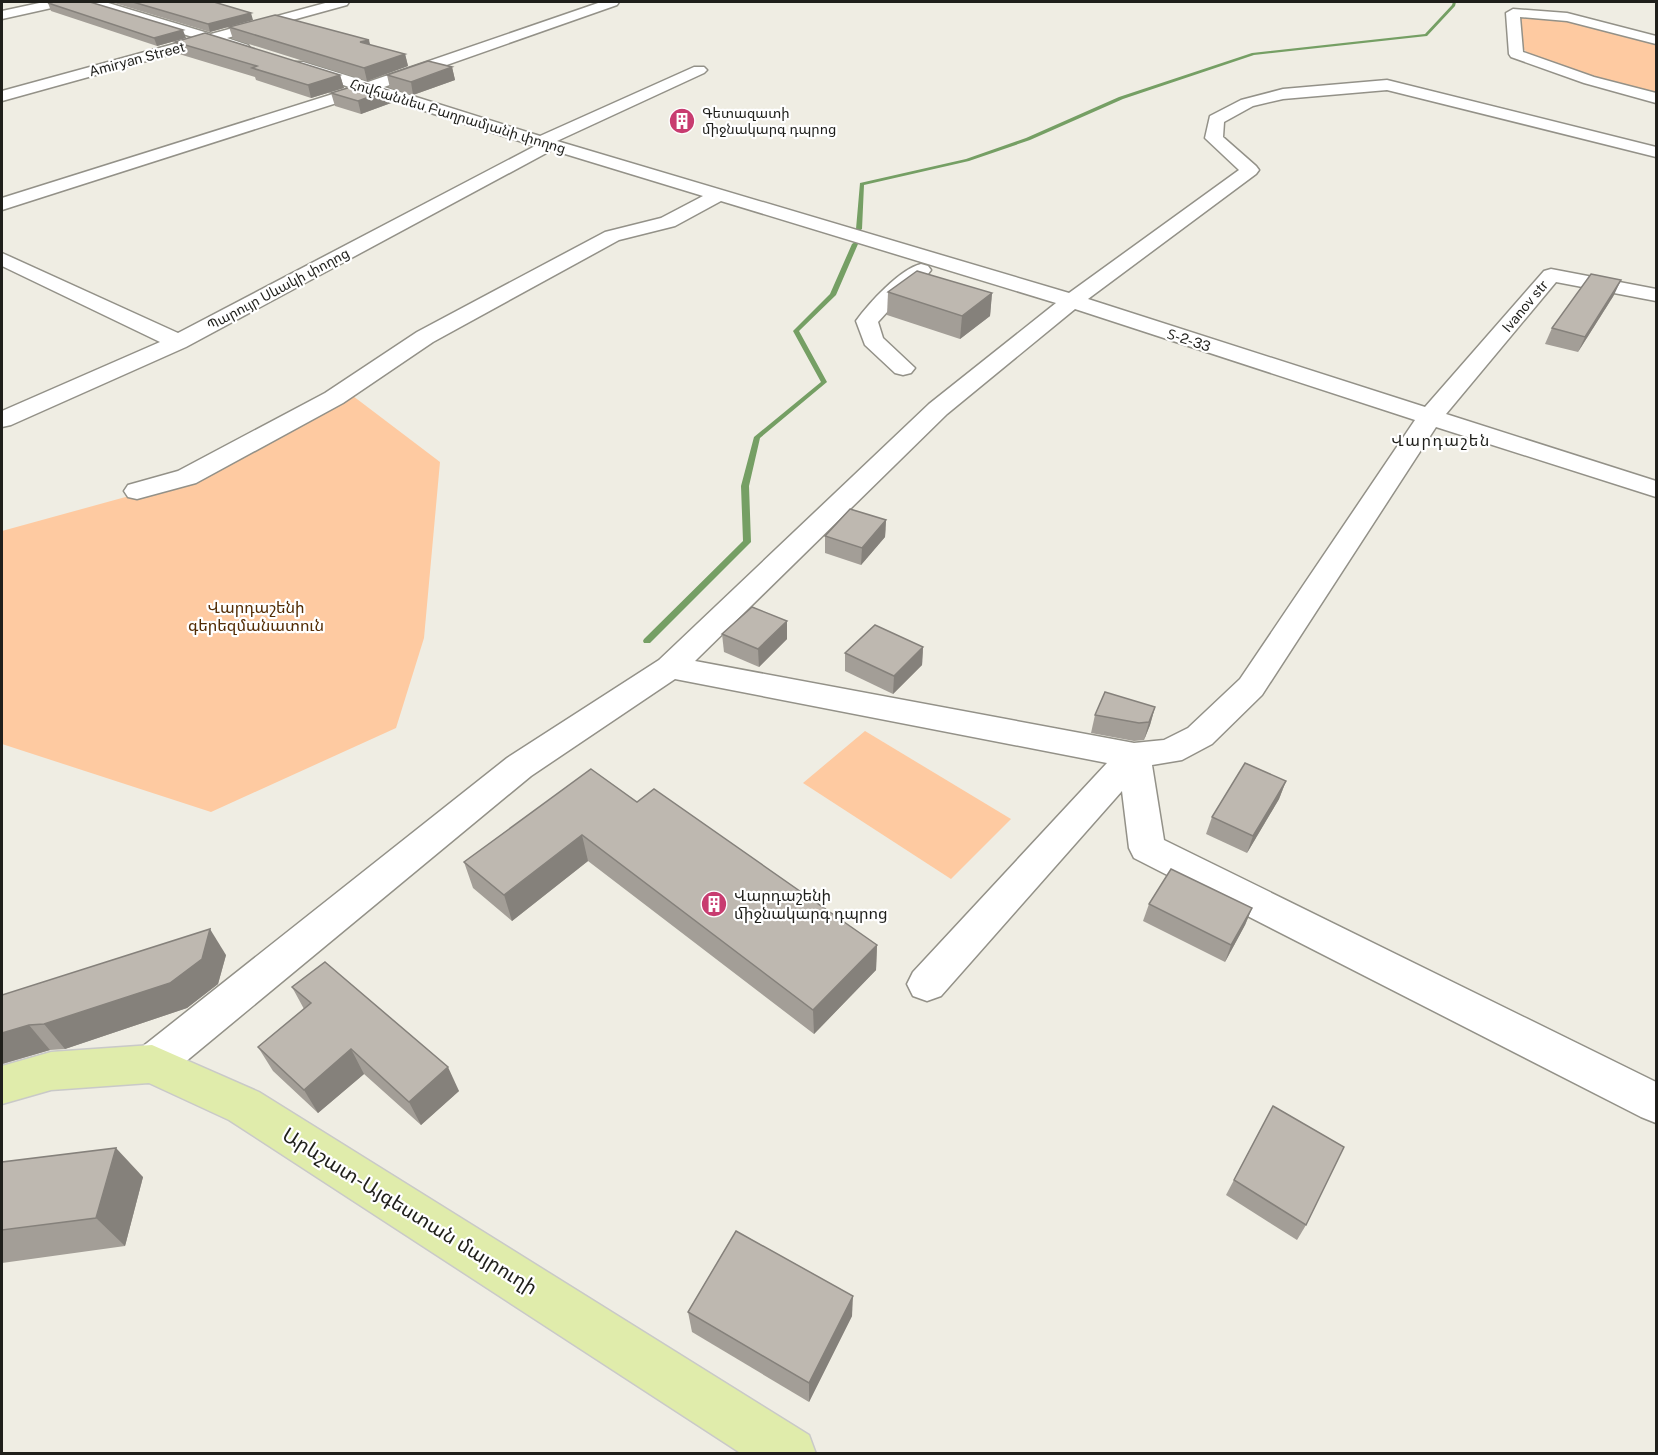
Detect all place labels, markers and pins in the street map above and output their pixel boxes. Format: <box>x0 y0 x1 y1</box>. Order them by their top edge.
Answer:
place label: Գետազատի միջնակարգ դպրոց <box>702 105 836 137</box>
building icon: Գետազատի միջնակարգ դպրոց <box>667 106 697 136</box>
place label: Վարդաշենի միջնակարգ դպրոց <box>734 886 888 923</box>
building icon: Վարդաշենի միջնակարգ դպրոց <box>699 889 729 919</box>

